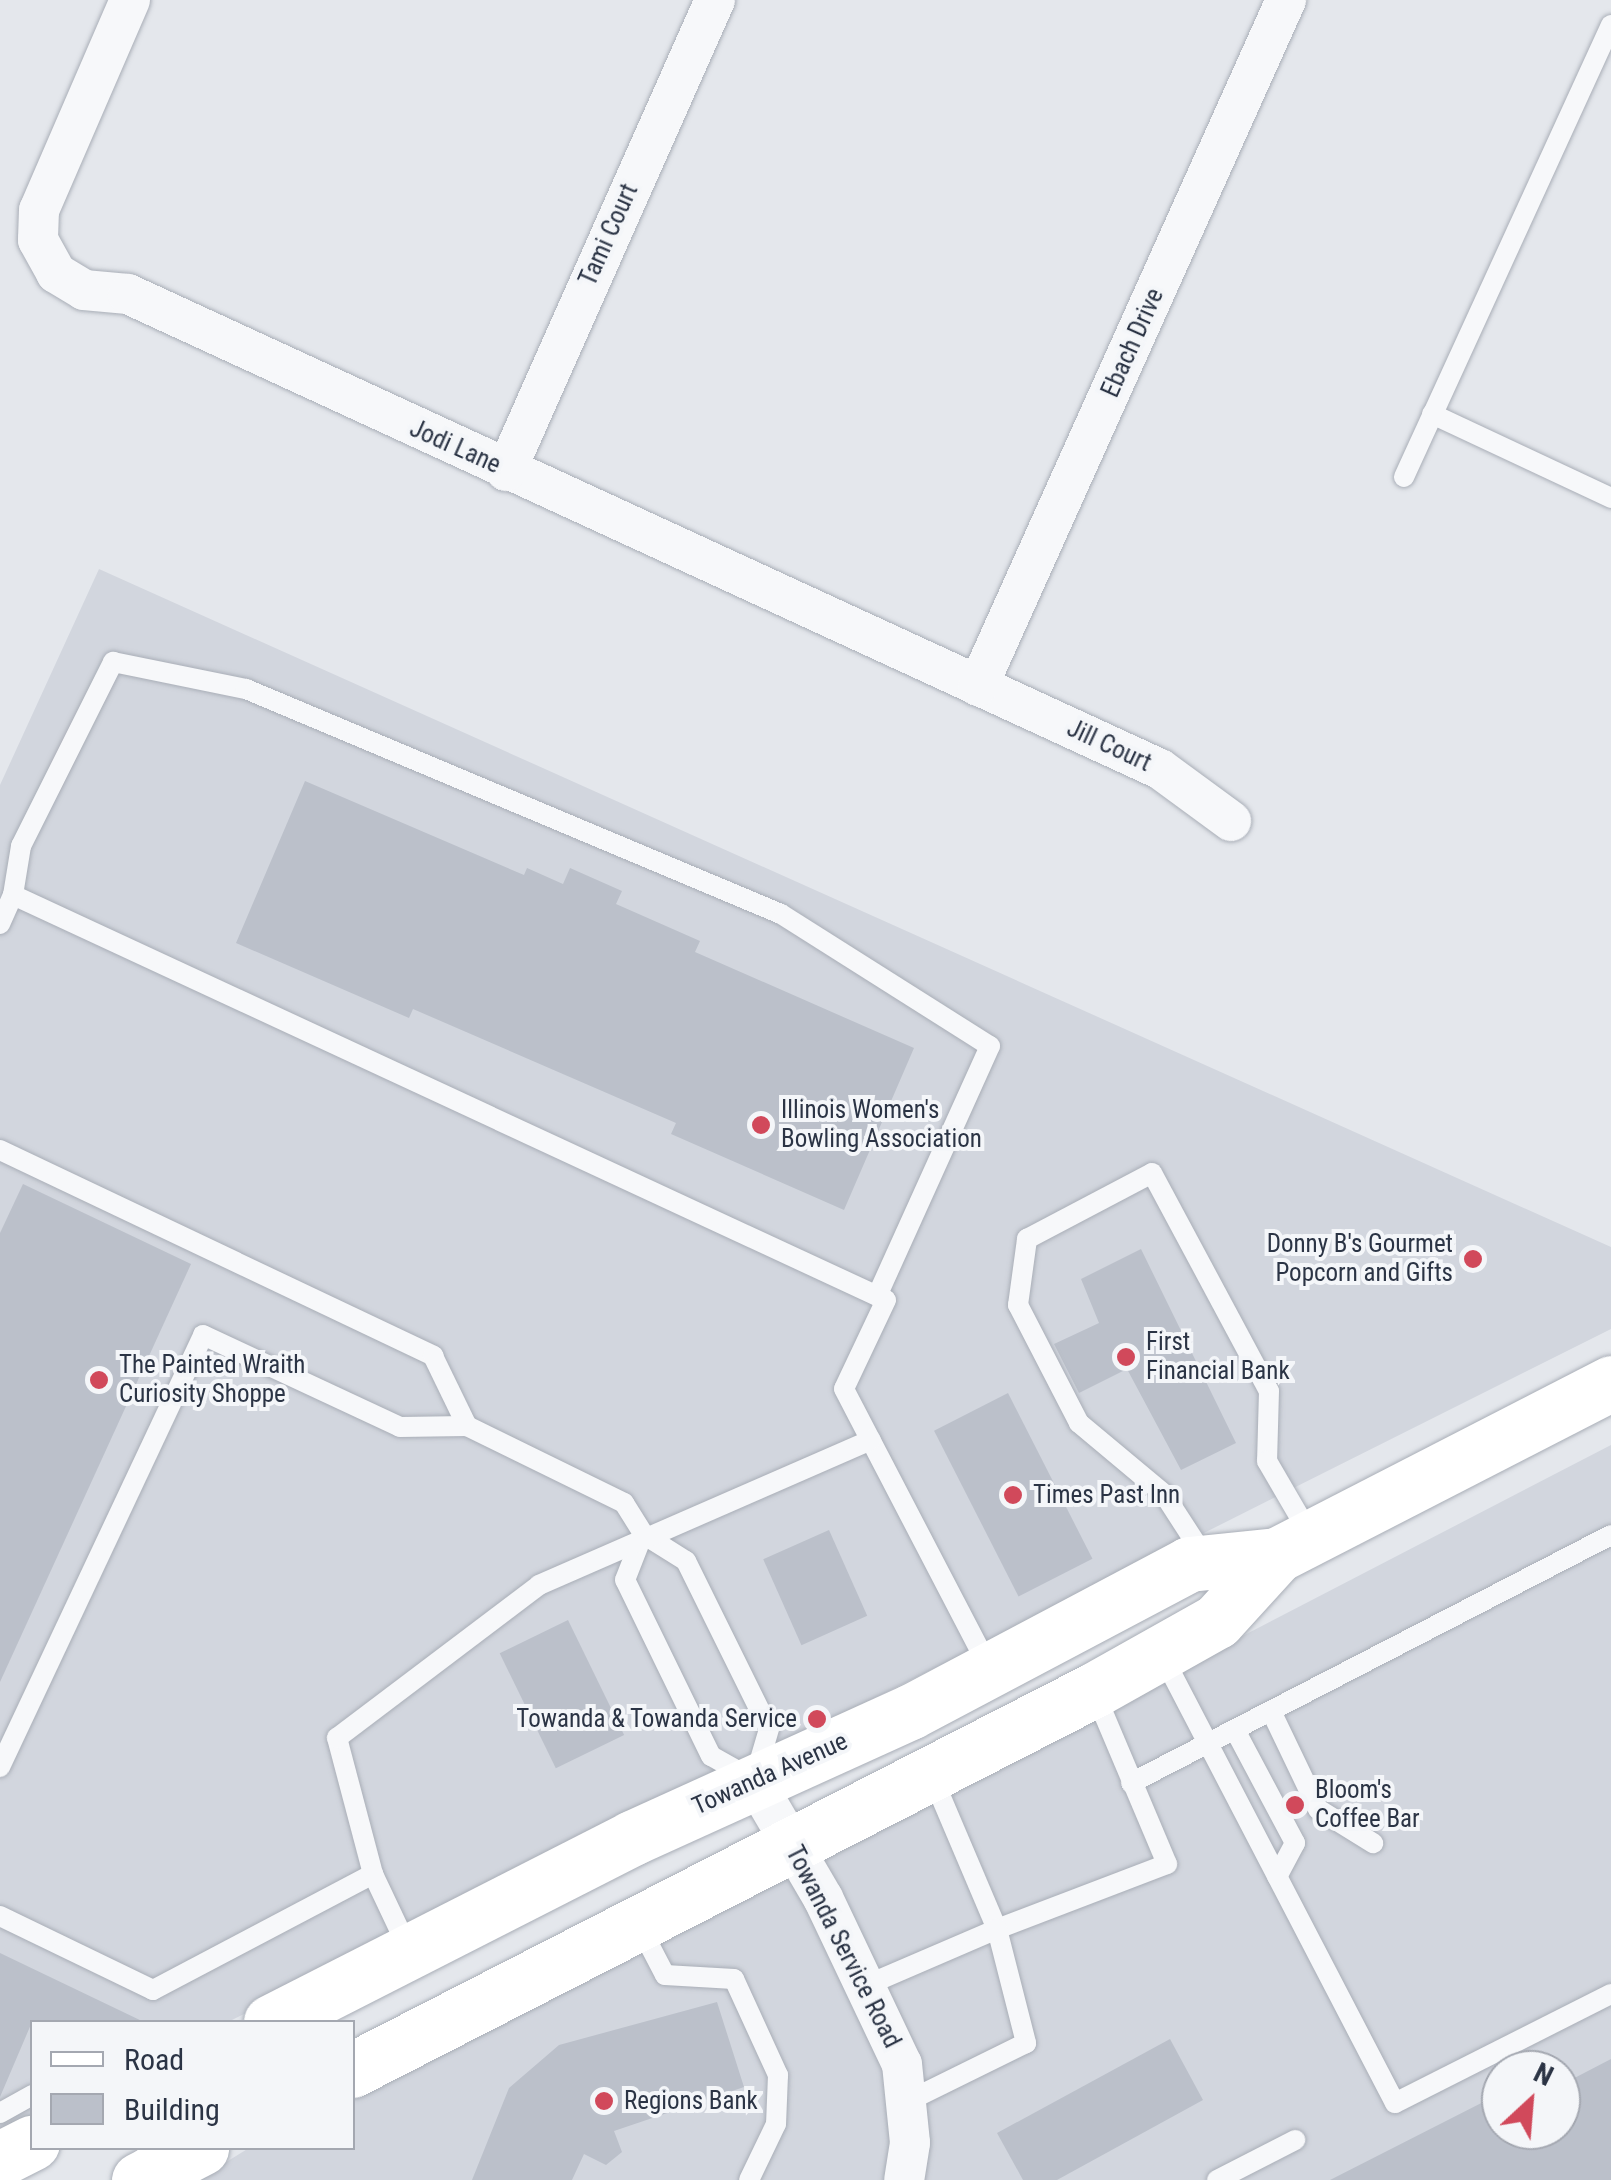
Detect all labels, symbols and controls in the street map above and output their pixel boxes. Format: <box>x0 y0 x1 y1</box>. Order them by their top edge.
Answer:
street label: Tami Court <box>573 179 645 291</box>
street label: Ebach Drive <box>1096 284 1170 402</box>
street label: Jodi Lane <box>405 414 505 480</box>
street label: Jill Court <box>1062 714 1156 778</box>
place label: Illinois Women's Bowling Association <box>781 1096 982 1155</box>
marker: Illinois Women's Bowling Association <box>750 1114 772 1136</box>
place label: Donny B's Gourmet Popcorn and Gifts <box>1267 1230 1453 1289</box>
marker: Donny B's Gourmet Popcorn and Gifts <box>1462 1248 1484 1270</box>
place label: First Financial Bank <box>1146 1328 1290 1387</box>
marker: First Financial Bank <box>1115 1346 1137 1368</box>
place label: The Painted Wraith Curiosity Shoppe <box>119 1351 305 1410</box>
marker: The Painted Wraith Curiosity Shoppe <box>88 1369 110 1391</box>
place label: Times Past Inn <box>1033 1480 1180 1510</box>
marker: Times Past Inn <box>1002 1484 1024 1506</box>
place label: Towanda & Towanda Service <box>516 1704 797 1734</box>
marker: Towanda & Towanda Service <box>806 1708 828 1730</box>
street label: Towanda Avenue <box>688 1726 852 1822</box>
place label: Bloom's Coffee Bar <box>1315 1776 1420 1835</box>
marker: Bloom's Coffee Bar <box>1284 1794 1306 1816</box>
street label: Towanda Service Road <box>779 1841 907 2053</box>
legend <box>30 2020 355 2150</box>
text: Road <box>124 2042 184 2077</box>
north arrow <box>1481 2050 1581 2150</box>
text: N <box>1529 2056 1558 2093</box>
place label: Regions Bank <box>624 2086 758 2116</box>
marker: Regions Bank <box>593 2090 615 2112</box>
text: Building <box>124 2092 220 2127</box>

